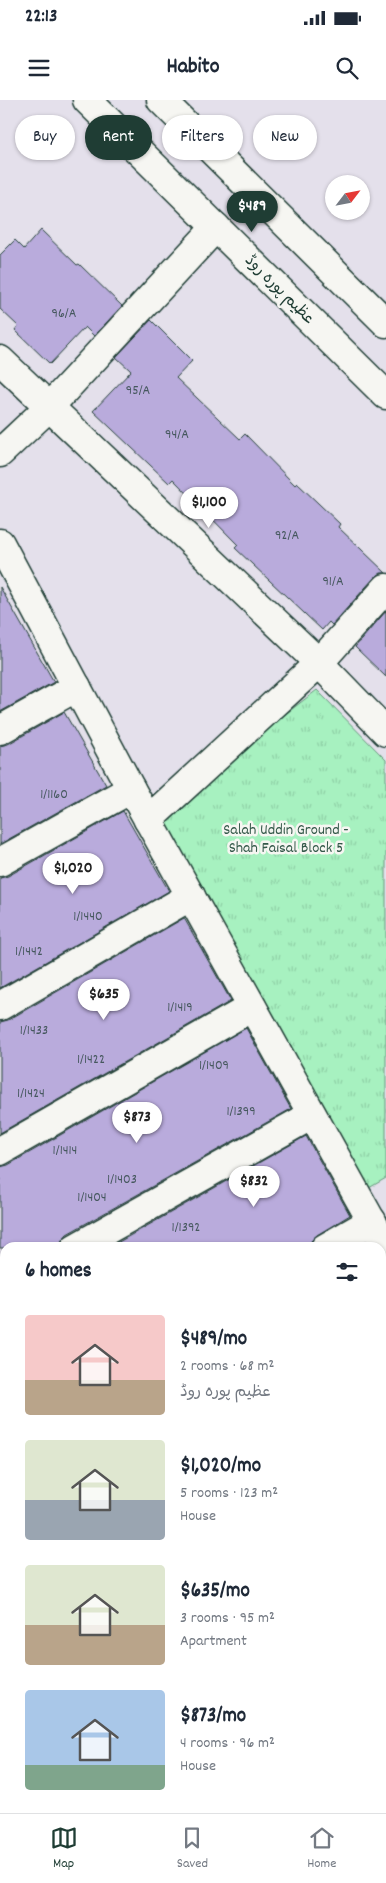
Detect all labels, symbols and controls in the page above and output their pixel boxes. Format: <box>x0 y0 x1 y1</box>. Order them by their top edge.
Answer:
text: 22:13 <box>25 4 57 31</box>
text: Habito <box>166 52 220 83</box>
icon: menu <box>25 54 53 82</box>
icon: search <box>333 54 361 82</box>
chip: Buy <box>15 115 75 160</box>
chip: Rent <box>85 115 152 160</box>
chip: Filters <box>162 115 243 160</box>
chip: New <box>253 115 317 160</box>
north arrow <box>325 175 370 220</box>
map controls <box>325 175 370 220</box>
pin: $489 <box>222 190 282 233</box>
text: $489 <box>238 195 266 218</box>
street label: عظیم پورہ روڈ <box>239 250 319 330</box>
house number: 96/A <box>52 304 77 324</box>
house number: 95/A <box>126 381 151 401</box>
house number: 94/A <box>165 425 189 445</box>
pin: $1,100 <box>168 486 250 529</box>
text: $1,100 <box>191 491 227 514</box>
house number: 92/A <box>275 526 299 546</box>
house number: 91/A <box>322 572 344 592</box>
house number: 1/1160 <box>40 785 68 805</box>
park label: Salah Uddin Ground - Shah Faisal Block 5 <box>223 819 349 860</box>
pin: $1,020 <box>32 852 114 895</box>
text: $1,020 <box>53 857 93 880</box>
house number: 1/1440 <box>73 907 103 927</box>
house number: 1/1442 <box>15 942 43 962</box>
pin: $635 <box>74 978 134 1021</box>
text: $635 <box>89 983 119 1006</box>
house number: 1/1419 <box>167 998 193 1018</box>
house number: 1/1433 <box>20 1021 48 1041</box>
house number: 1/1422 <box>77 1050 105 1070</box>
house number: 1/1409 <box>199 1056 229 1076</box>
house number: 1/1424 <box>17 1084 45 1104</box>
pin: $873 <box>107 1102 167 1144</box>
house number: 1/1399 <box>226 1102 256 1122</box>
text: $873 <box>123 1106 151 1129</box>
house number: 1/1414 <box>53 1141 77 1161</box>
pin: $832 <box>224 1166 284 1208</box>
house number: 1/1403 <box>107 1170 137 1190</box>
text: $832 <box>240 1170 268 1193</box>
house number: 1/1404 <box>77 1188 107 1208</box>
house number: 1/1392 <box>172 1218 200 1238</box>
text: 6 homes <box>25 1257 92 1287</box>
icon: filters <box>333 1258 361 1286</box>
text: $489/mo <box>180 1325 247 1355</box>
icon: home <box>65 1335 125 1395</box>
text: 2 rooms · 68 m² <box>180 1355 274 1378</box>
text: عظیم پورہ روڈ <box>180 1381 271 1404</box>
text: $1,020/mo <box>180 1452 261 1482</box>
icon: home <box>65 1460 125 1520</box>
text: 5 rooms · 123 m² <box>180 1482 278 1505</box>
text: House <box>180 1505 216 1528</box>
text: $635/mo <box>180 1577 250 1607</box>
icon: home <box>65 1585 125 1645</box>
text: 3 rooms · 95 m² <box>180 1607 275 1630</box>
text: Apartment <box>180 1630 247 1653</box>
text: $873/mo <box>180 1702 246 1732</box>
icon: home <box>65 1710 125 1770</box>
text: 4 rooms · 96 m² <box>180 1732 275 1755</box>
text: House <box>180 1755 216 1778</box>
tab: Map <box>50 1824 78 1874</box>
tab: Saved <box>177 1824 208 1874</box>
tab: Home <box>307 1824 336 1874</box>

